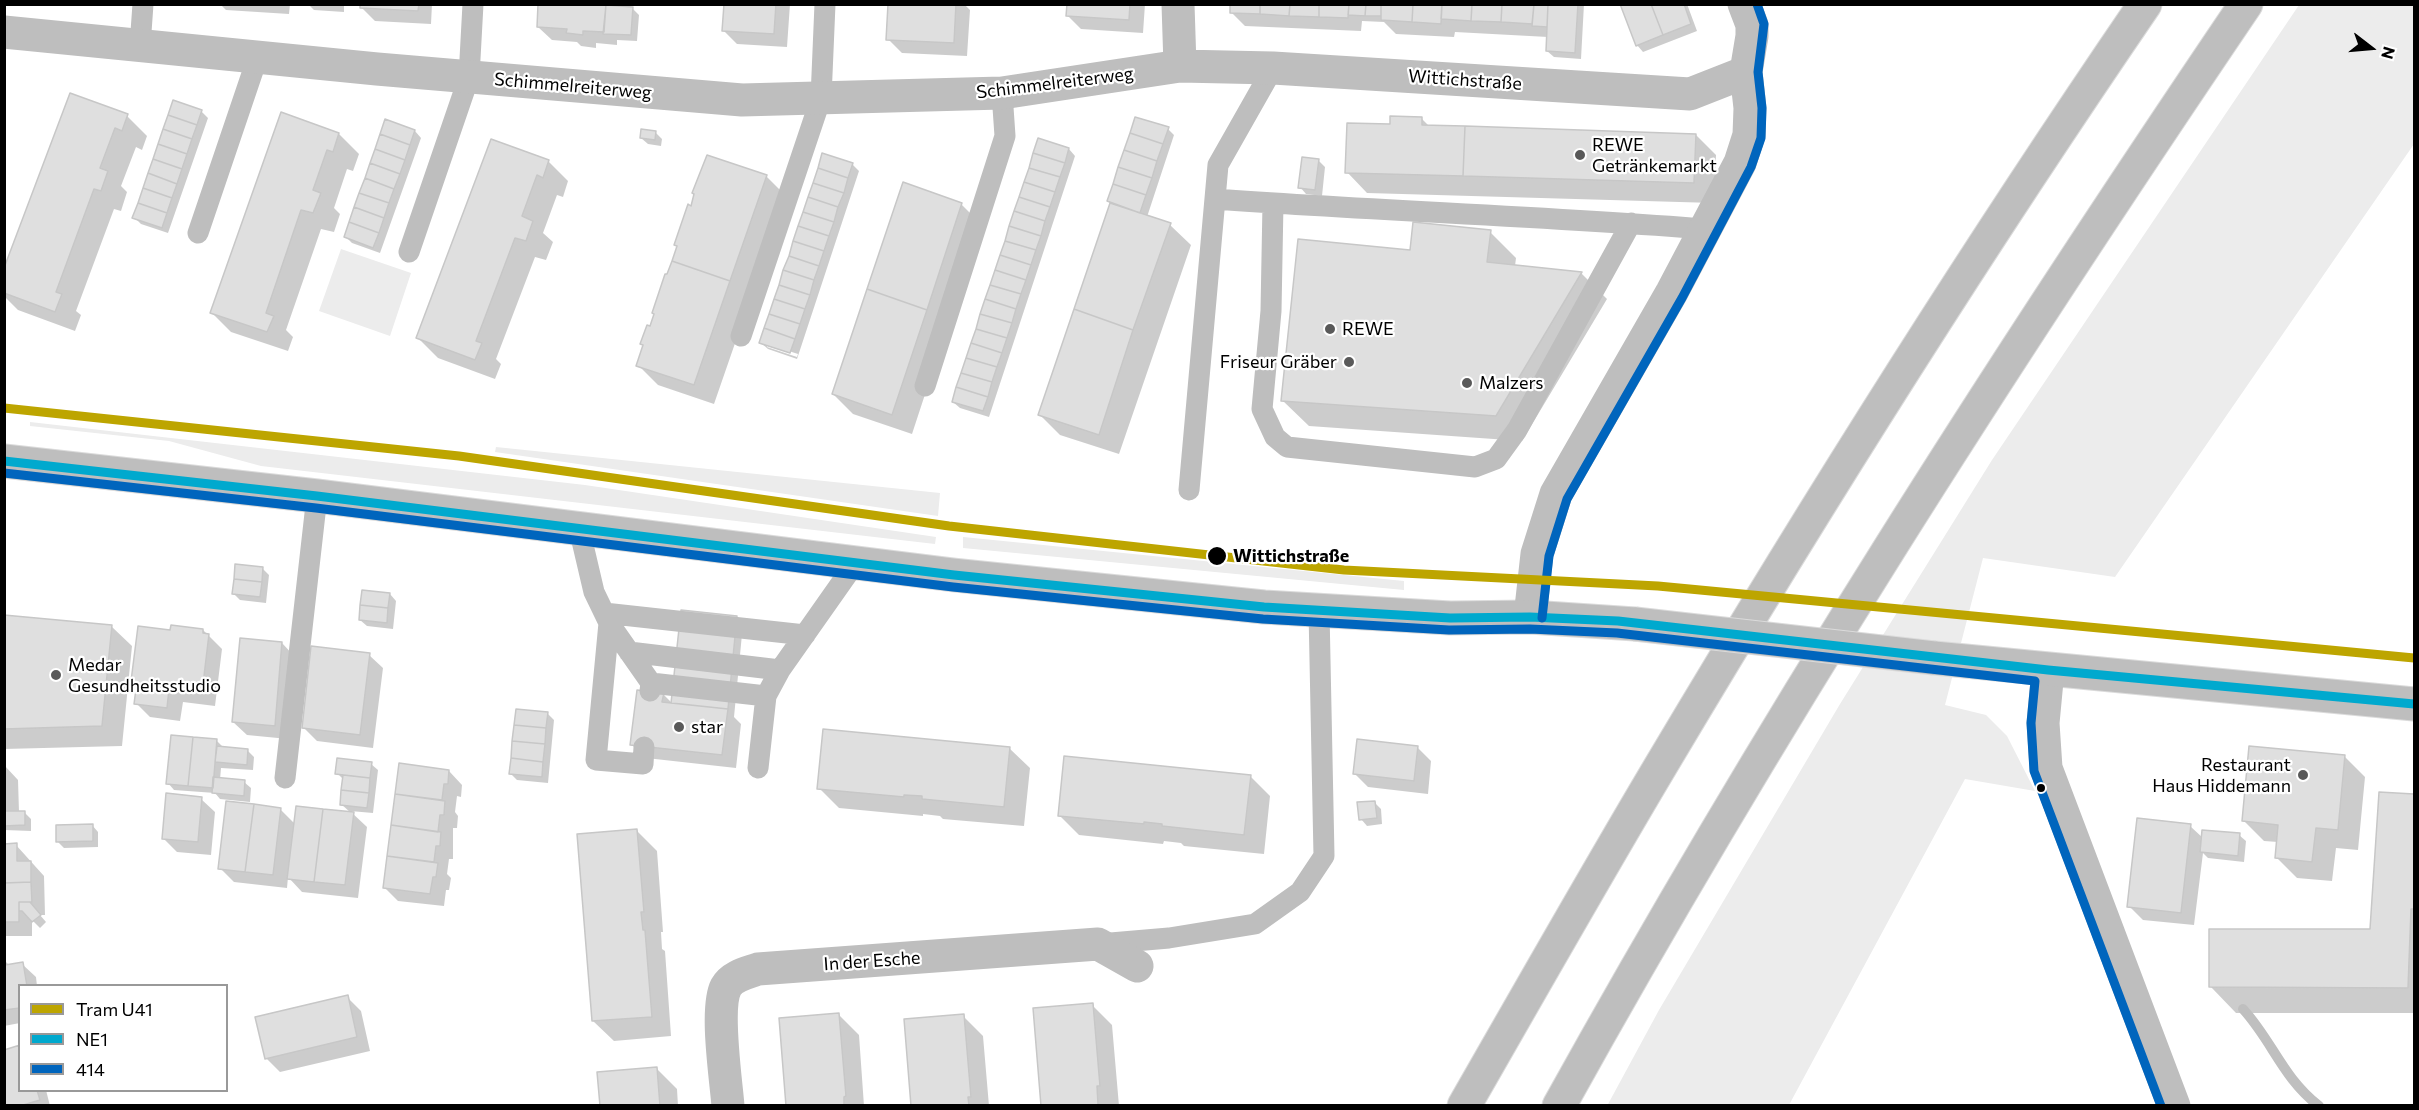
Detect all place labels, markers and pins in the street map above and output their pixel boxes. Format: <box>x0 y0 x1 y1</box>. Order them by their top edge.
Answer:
place label: REWE Getränkemarkt <box>1592 134 1717 176</box>
marker: REWE Getränkemarkt <box>1573 148 1587 162</box>
place label: REWE <box>1342 318 1394 340</box>
marker: REWE <box>1323 322 1337 336</box>
place label: Friseur Gräber <box>1220 351 1337 373</box>
marker: Friseur Gräber <box>1342 355 1356 369</box>
place label: Malzers <box>1479 372 1544 394</box>
marker: Malzers <box>1460 376 1474 390</box>
marker: Wittichstraße <box>1206 545 1228 567</box>
place label: Wittichstraße <box>1233 545 1349 567</box>
place label: Medar Gesundheitsstudio <box>68 654 221 696</box>
marker: Medar Gesundheitsstudio <box>49 668 63 682</box>
place label: star <box>691 716 723 738</box>
marker: star <box>672 720 686 734</box>
place label: Restaurant Haus Hiddemann <box>2152 754 2291 796</box>
marker: Restaurant Haus Hiddemann <box>2296 768 2310 782</box>
unlabelled marker <box>2035 782 2047 794</box>

